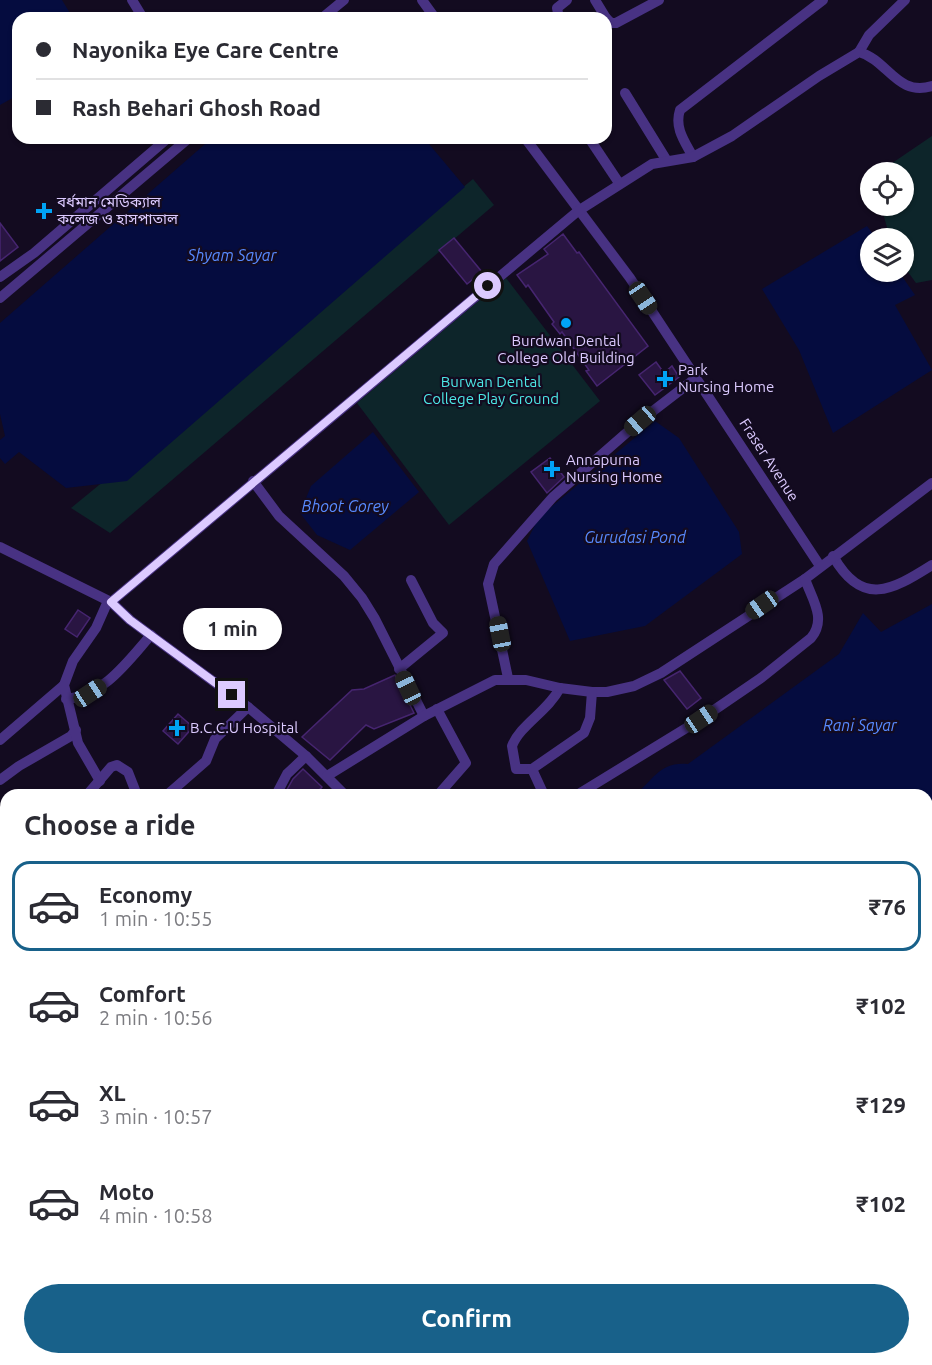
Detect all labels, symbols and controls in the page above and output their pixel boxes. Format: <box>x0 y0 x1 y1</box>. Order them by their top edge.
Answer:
text: Nayonika Eye Care Centre <box>72 37 339 62</box>
text: Rash Behari Ghosh Road <box>72 95 321 120</box>
map controls <box>860 162 914 282</box>
button: locate <box>860 162 914 216</box>
place label: বর্ধমান মেডিক্যাল কলেজ ও হাসপাতাল <box>56 193 179 227</box>
marker: বর্ধমান মেডিক্যাল কলেজ ও হাসপাতাল <box>35 202 53 220</box>
button: layers <box>860 228 914 282</box>
water label: Shyam Sayar <box>186 246 277 264</box>
route start <box>474 272 501 299</box>
car <box>625 278 661 318</box>
marker: Burdwan Dental College Old Building <box>559 316 573 330</box>
place label: Burdwan Dental College Old Building <box>497 332 635 366</box>
place label: Park Nursing Home <box>678 361 774 395</box>
marker: Park Nursing Home <box>656 370 674 388</box>
park label: Burwan Dental College Play Ground <box>423 373 559 407</box>
car <box>621 402 659 440</box>
street label: Fraser Avenue <box>736 415 803 504</box>
place label: Annapurna Nursing Home <box>566 451 662 485</box>
marker: Annapurna Nursing Home <box>543 460 561 478</box>
water label: Bhoot Gorey <box>302 497 389 515</box>
water label: Gurudasi Pond <box>584 528 687 546</box>
car <box>742 587 782 623</box>
callout: 1 min <box>182 608 282 650</box>
car <box>488 615 512 653</box>
text: 1 min <box>207 617 258 640</box>
car <box>392 668 424 708</box>
car <box>70 676 110 710</box>
route end <box>218 681 245 708</box>
car <box>681 701 721 737</box>
water label: Rani Sayar <box>823 716 898 734</box>
marker: B.C.C.U Hospital <box>168 719 186 737</box>
place label: B.C.C.U Hospital <box>190 719 298 736</box>
text: Choose a ride <box>24 810 196 840</box>
icon: car <box>27 879 81 933</box>
text: Economy <box>99 882 192 907</box>
text: ₹76 <box>869 894 906 919</box>
text: 1 min · 10:55 <box>99 907 213 930</box>
icon: car <box>27 978 81 1032</box>
text: Comfort <box>99 981 186 1006</box>
text: ₹102 <box>856 993 906 1018</box>
text: 2 min · 10:56 <box>99 1006 213 1029</box>
icon: car <box>27 1077 81 1131</box>
text: XL <box>99 1080 126 1105</box>
text: ₹129 <box>856 1092 906 1117</box>
text: 3 min · 10:57 <box>99 1105 213 1128</box>
icon: car <box>27 1176 81 1230</box>
text: Moto <box>99 1179 154 1204</box>
text: ₹102 <box>856 1191 906 1216</box>
text: 4 min · 10:58 <box>99 1204 213 1227</box>
button: Confirm <box>24 1284 909 1353</box>

